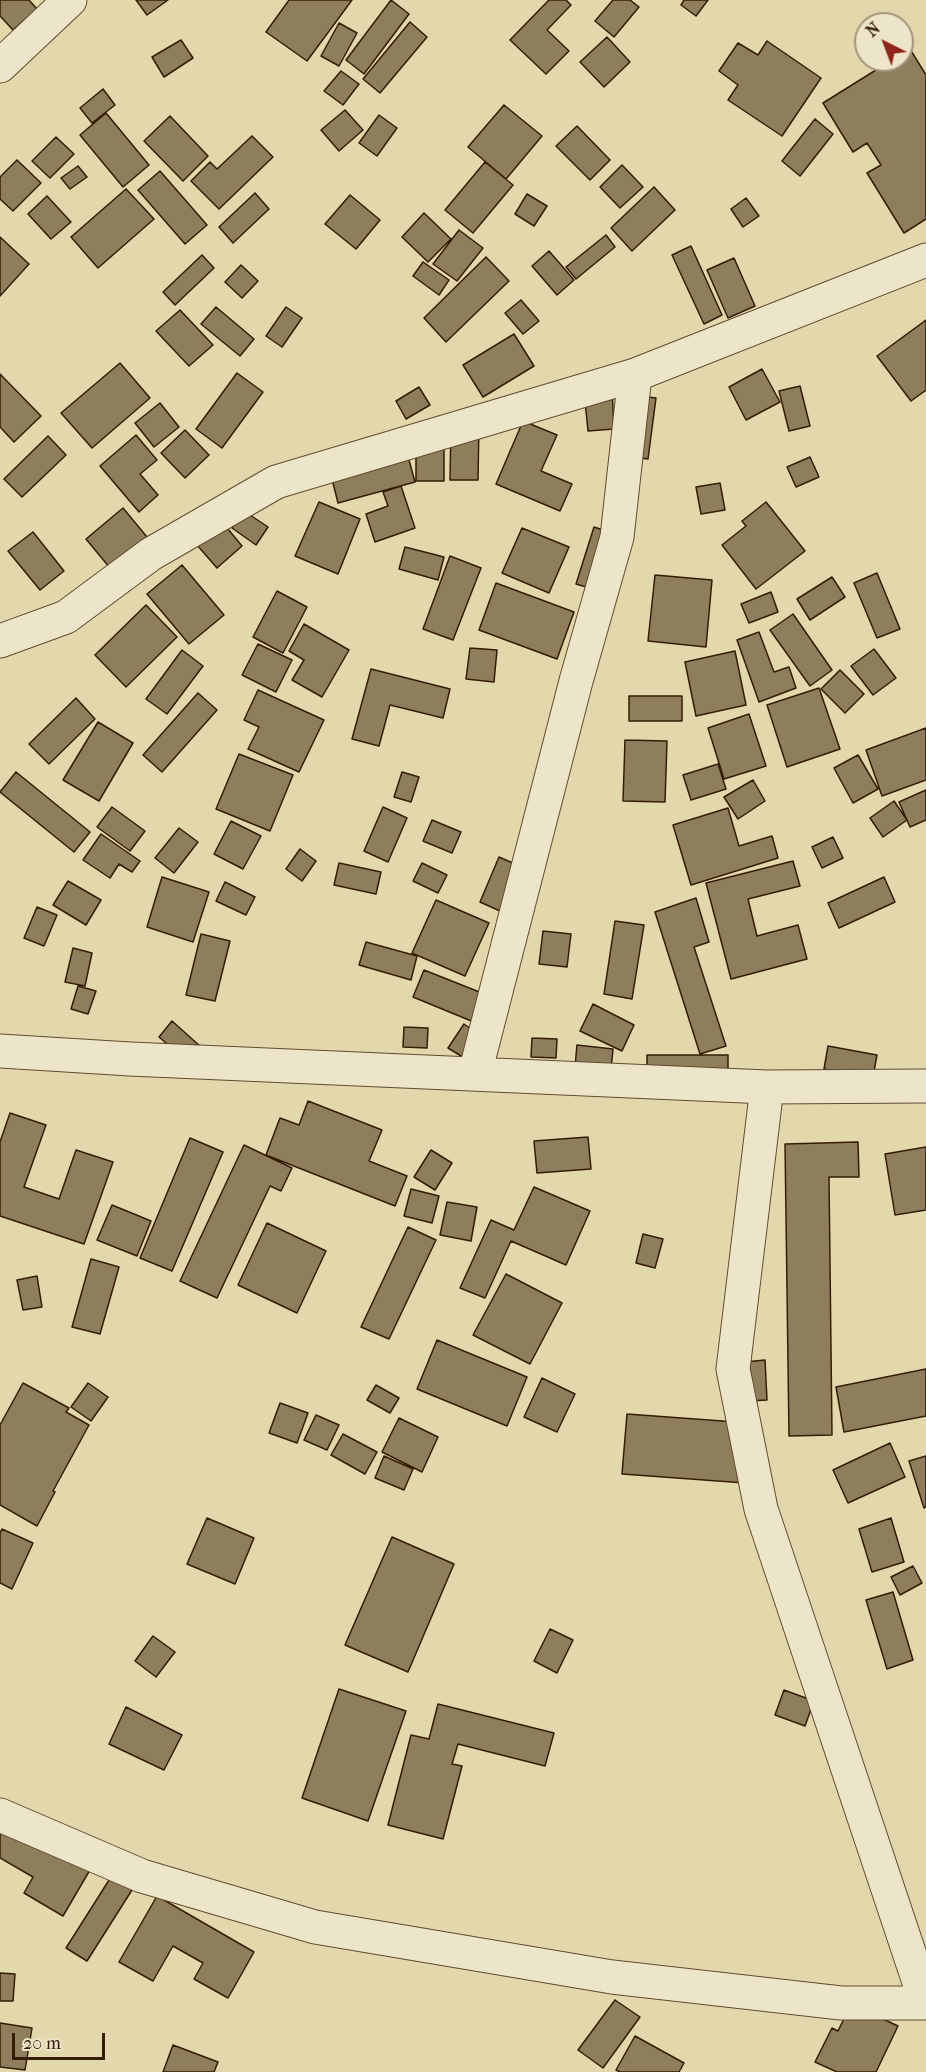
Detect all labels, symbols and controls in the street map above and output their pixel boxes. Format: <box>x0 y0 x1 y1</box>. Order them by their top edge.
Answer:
north arrow <box>854 12 914 72</box>
text: N <box>862 19 884 41</box>
scale bar <box>15 2021 108 2059</box>
text: 20 m <box>23 2033 61 2054</box>

